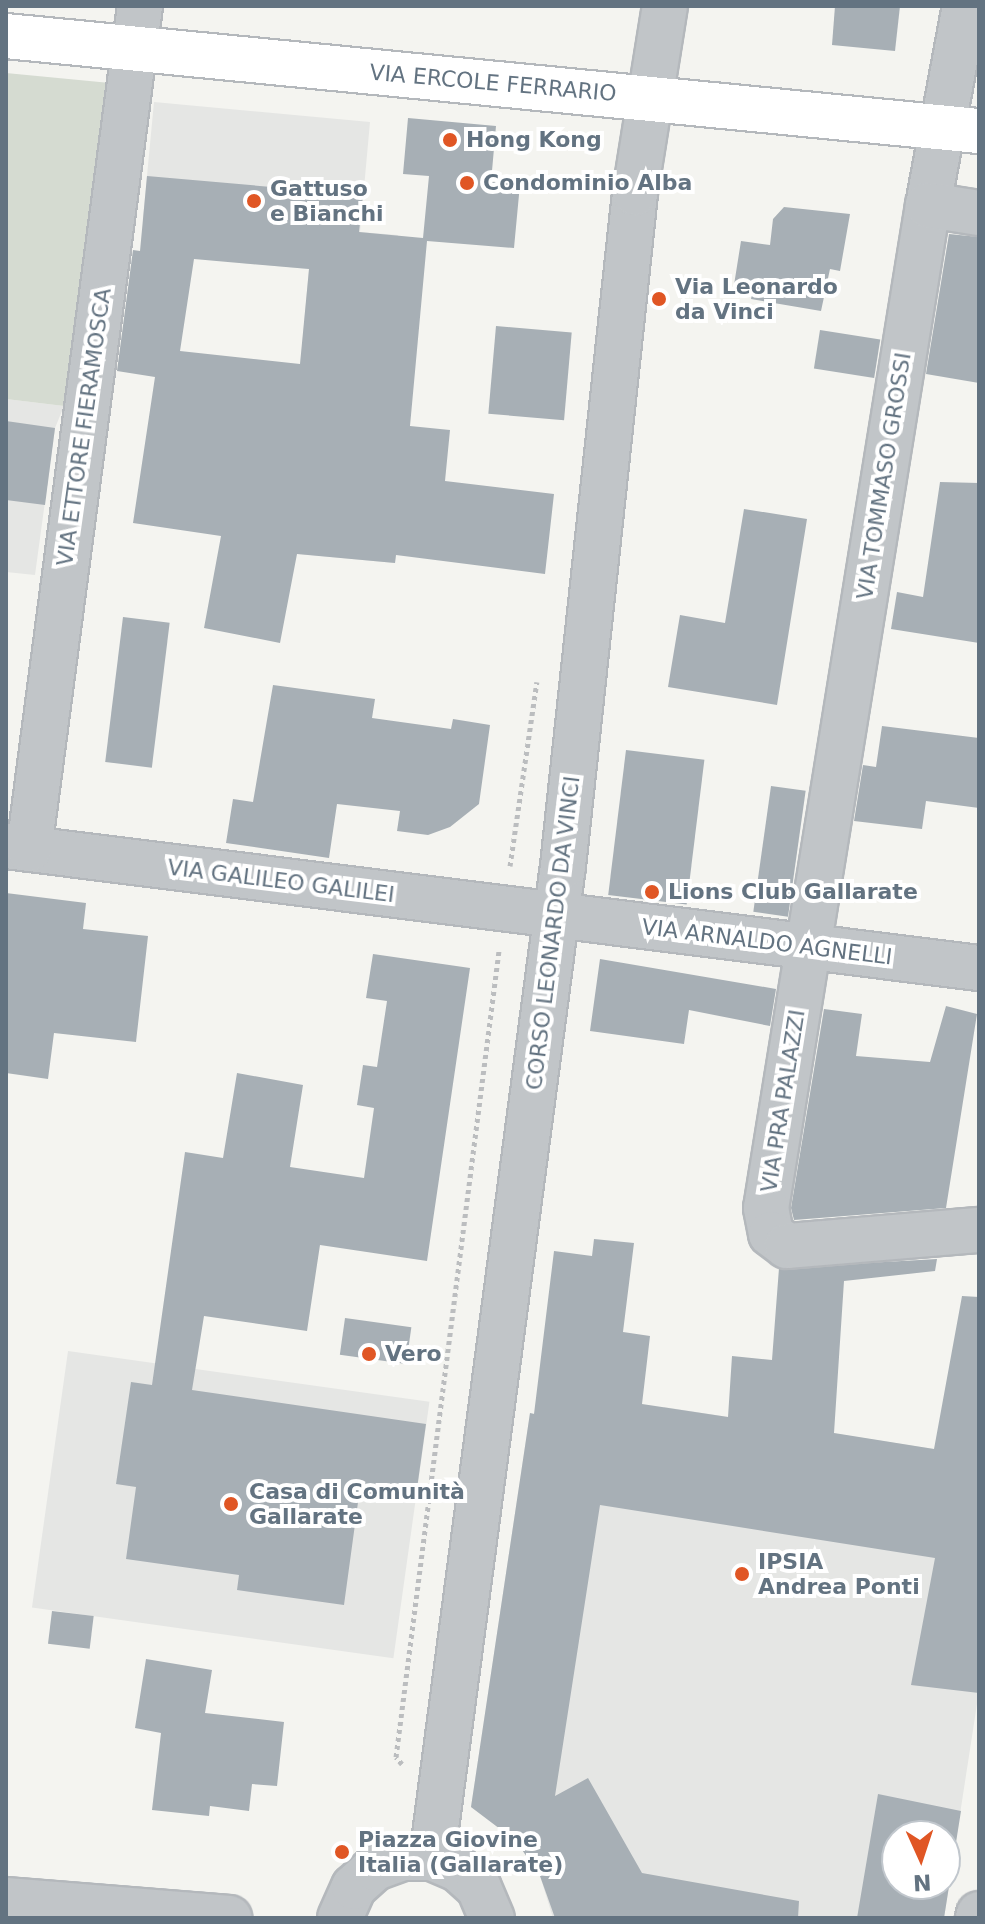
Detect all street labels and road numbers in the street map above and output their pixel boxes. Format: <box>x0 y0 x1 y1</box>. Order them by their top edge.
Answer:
street label: VIA ERCOLE FERRARIO <box>368 59 618 107</box>
street label: VIA ETTORE FIERAMOSCA <box>51 286 117 568</box>
street label: VIA TOMMASO GROSSI <box>851 351 917 601</box>
street label: CORSO LEONARDO DA VINCI <box>521 774 585 1092</box>
street label: VIA GALILEO GALILEI <box>166 854 396 908</box>
street label: VIA ARNALDO AGNELLI <box>640 914 894 970</box>
street label: VIA PRA PALAZZI <box>756 1008 810 1194</box>

